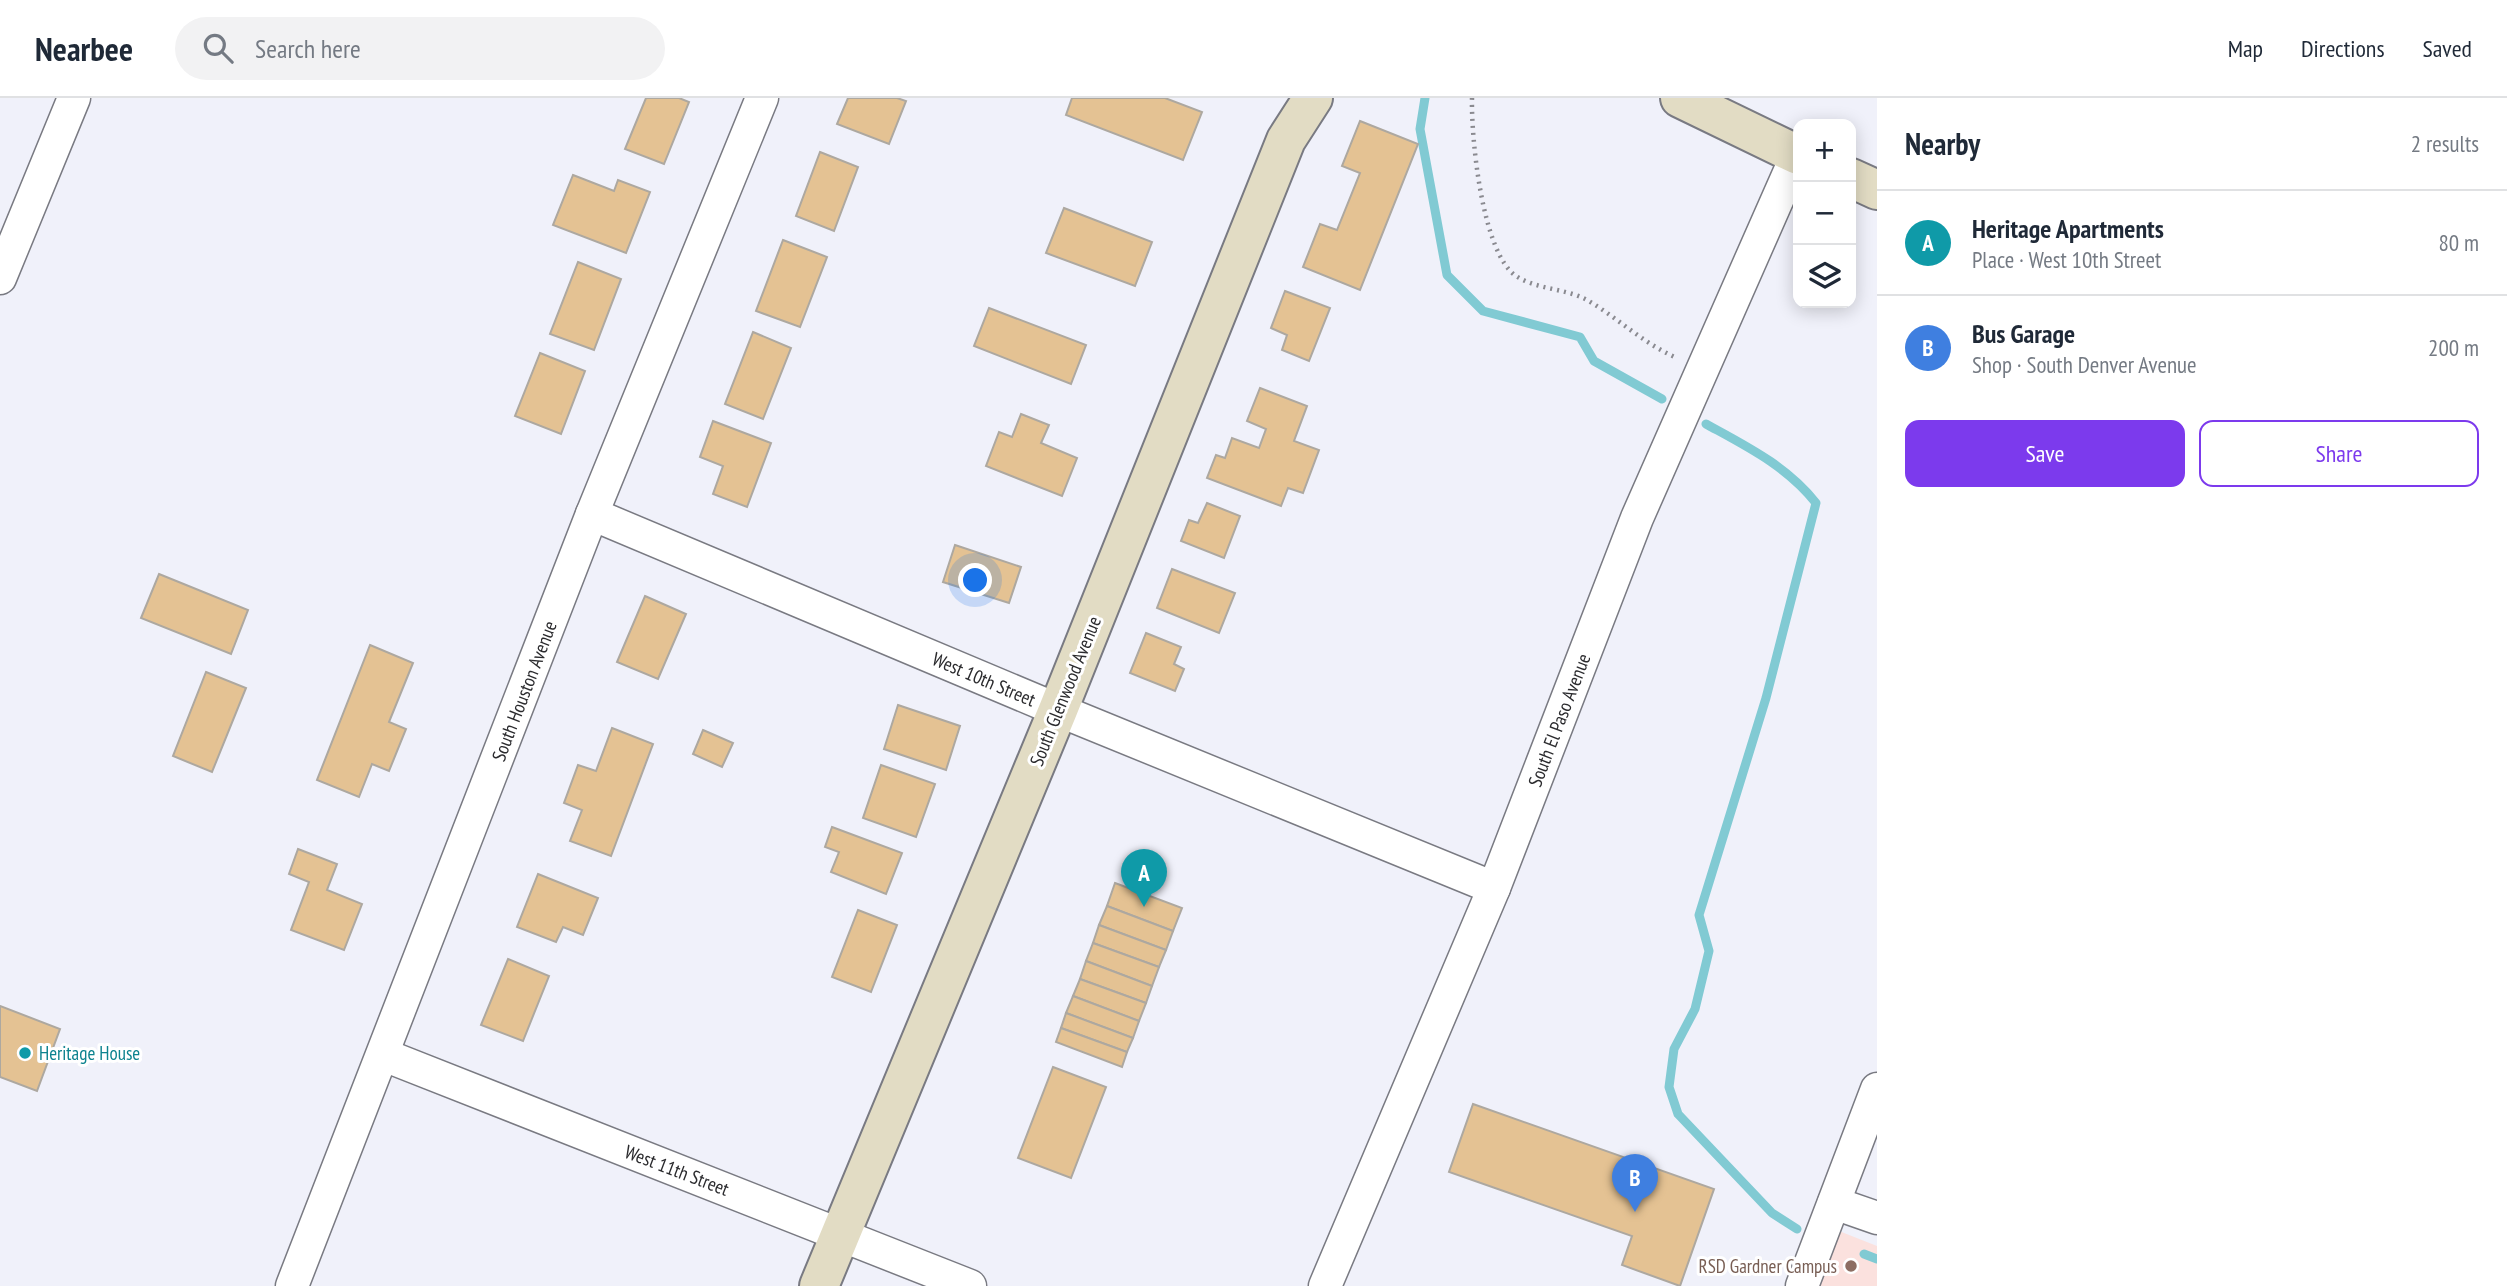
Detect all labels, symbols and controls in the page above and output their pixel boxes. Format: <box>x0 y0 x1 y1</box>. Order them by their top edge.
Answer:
search box <box>175 17 665 80</box>
text: Nearbee <box>35 27 133 70</box>
icon: search <box>199 29 237 67</box>
text: Search here <box>255 32 361 65</box>
text: Map <box>2228 33 2263 64</box>
text: Directions <box>2301 33 2385 64</box>
text: Saved <box>2423 33 2472 64</box>
map controls <box>1793 119 1856 308</box>
button: + <box>1793 119 1856 182</box>
text: Nearby <box>1905 124 1980 163</box>
text: 2 results <box>2411 129 2479 158</box>
button: − <box>1793 182 1856 245</box>
text: Heritage Apartments <box>1972 212 2164 245</box>
text: A <box>1922 228 1934 257</box>
text: 80 m <box>2438 228 2479 257</box>
button: layers <box>1793 245 1856 308</box>
text: Place · West 10th Street <box>1972 245 2161 274</box>
text: Bus Garage <box>1972 317 2075 350</box>
text: B <box>1922 333 1934 362</box>
text: 200 m <box>2428 333 2479 362</box>
text: Shop · South Denver Avenue <box>1972 350 2196 379</box>
button: Save <box>1905 420 2185 487</box>
button: Share <box>2199 420 2479 487</box>
your location <box>958 563 992 597</box>
street label: South Glenwood Avenue <box>1024 612 1106 769</box>
street label: South Houston Avenue <box>486 617 562 765</box>
street label: West 10th Street <box>929 647 1040 712</box>
street label: South El Paso Avenue <box>1523 650 1595 790</box>
pin: A <box>1121 849 1167 907</box>
place label: Heritage House <box>39 1041 140 1065</box>
marker: Heritage House <box>17 1045 33 1061</box>
street label: West 11th Street <box>622 1139 733 1201</box>
pin: B <box>1612 1154 1658 1212</box>
place label: RSD Gardner Campus <box>1699 1254 1837 1278</box>
marker: RSD Gardner Campus <box>1843 1258 1859 1274</box>

